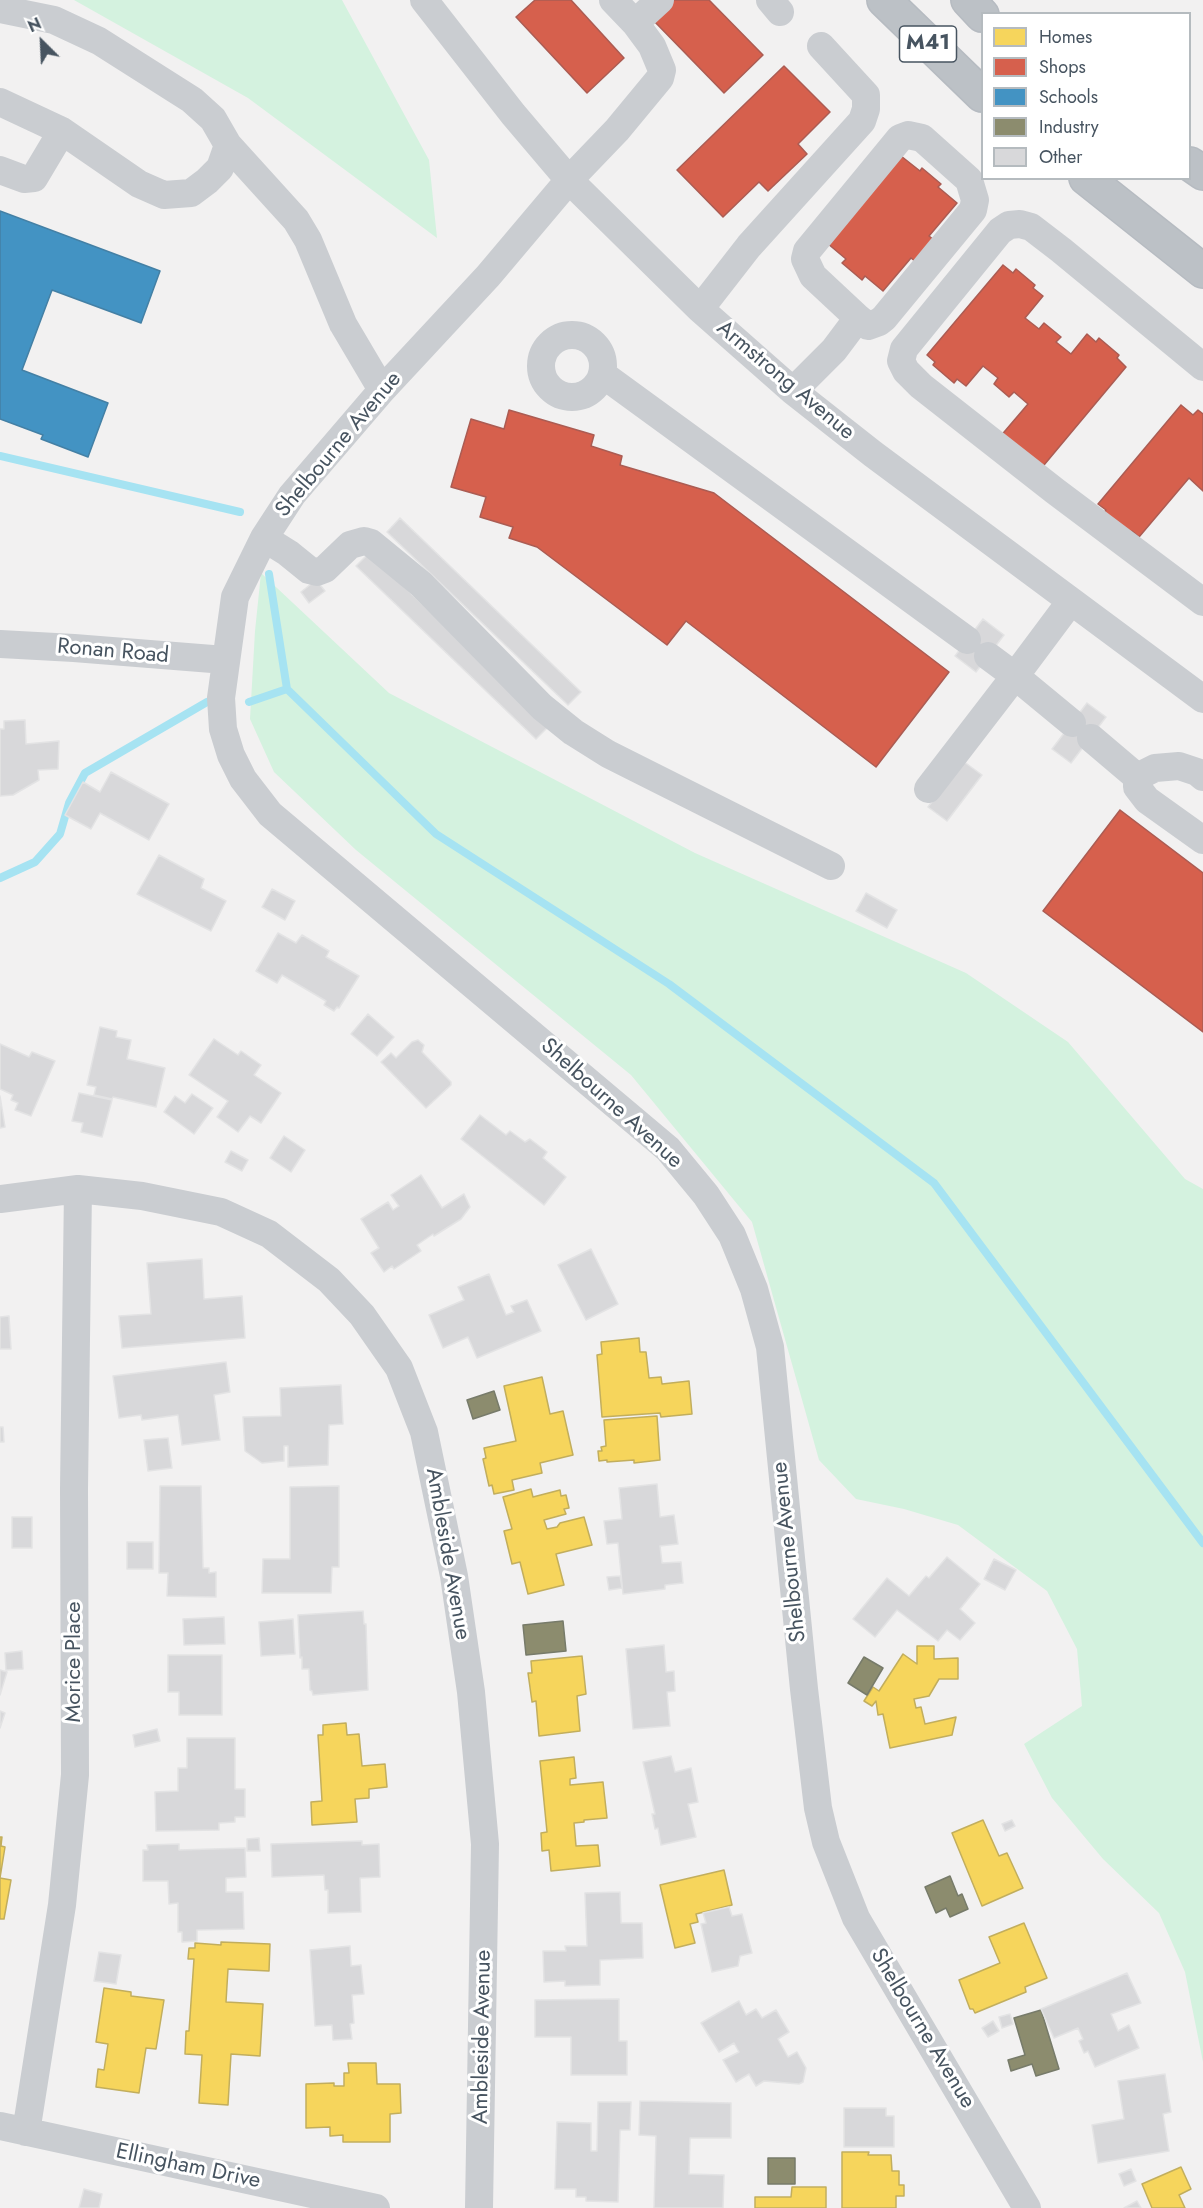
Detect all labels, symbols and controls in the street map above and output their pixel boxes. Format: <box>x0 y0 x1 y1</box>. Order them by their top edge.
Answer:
north arrow <box>12 12 72 72</box>
text: N <box>24 12 45 38</box>
legend <box>981 12 1191 180</box>
text: Homes <box>1039 24 1092 50</box>
road number: M41 <box>900 26 956 62</box>
text: Shops <box>1039 54 1086 80</box>
text: Schools <box>1039 84 1098 110</box>
text: Industry <box>1039 114 1099 140</box>
text: Other <box>1039 144 1082 170</box>
street label: Armstrong Avenue <box>711 316 859 446</box>
street label: Shelbourne Avenue <box>271 367 407 523</box>
street label: Ronan Road <box>56 634 170 670</box>
street label: Shelbourne Avenue <box>535 1033 687 1175</box>
street label: Shelbourne Avenue <box>767 1460 813 1644</box>
street label: Ambleside Avenue <box>419 1466 475 1642</box>
street label: Morice Place <box>62 1601 88 1723</box>
street label: Shelbourne Avenue <box>864 1944 980 2114</box>
street label: Ambleside Avenue <box>468 1950 498 2124</box>
street label: Ellingham Drive <box>113 2139 263 2195</box>

